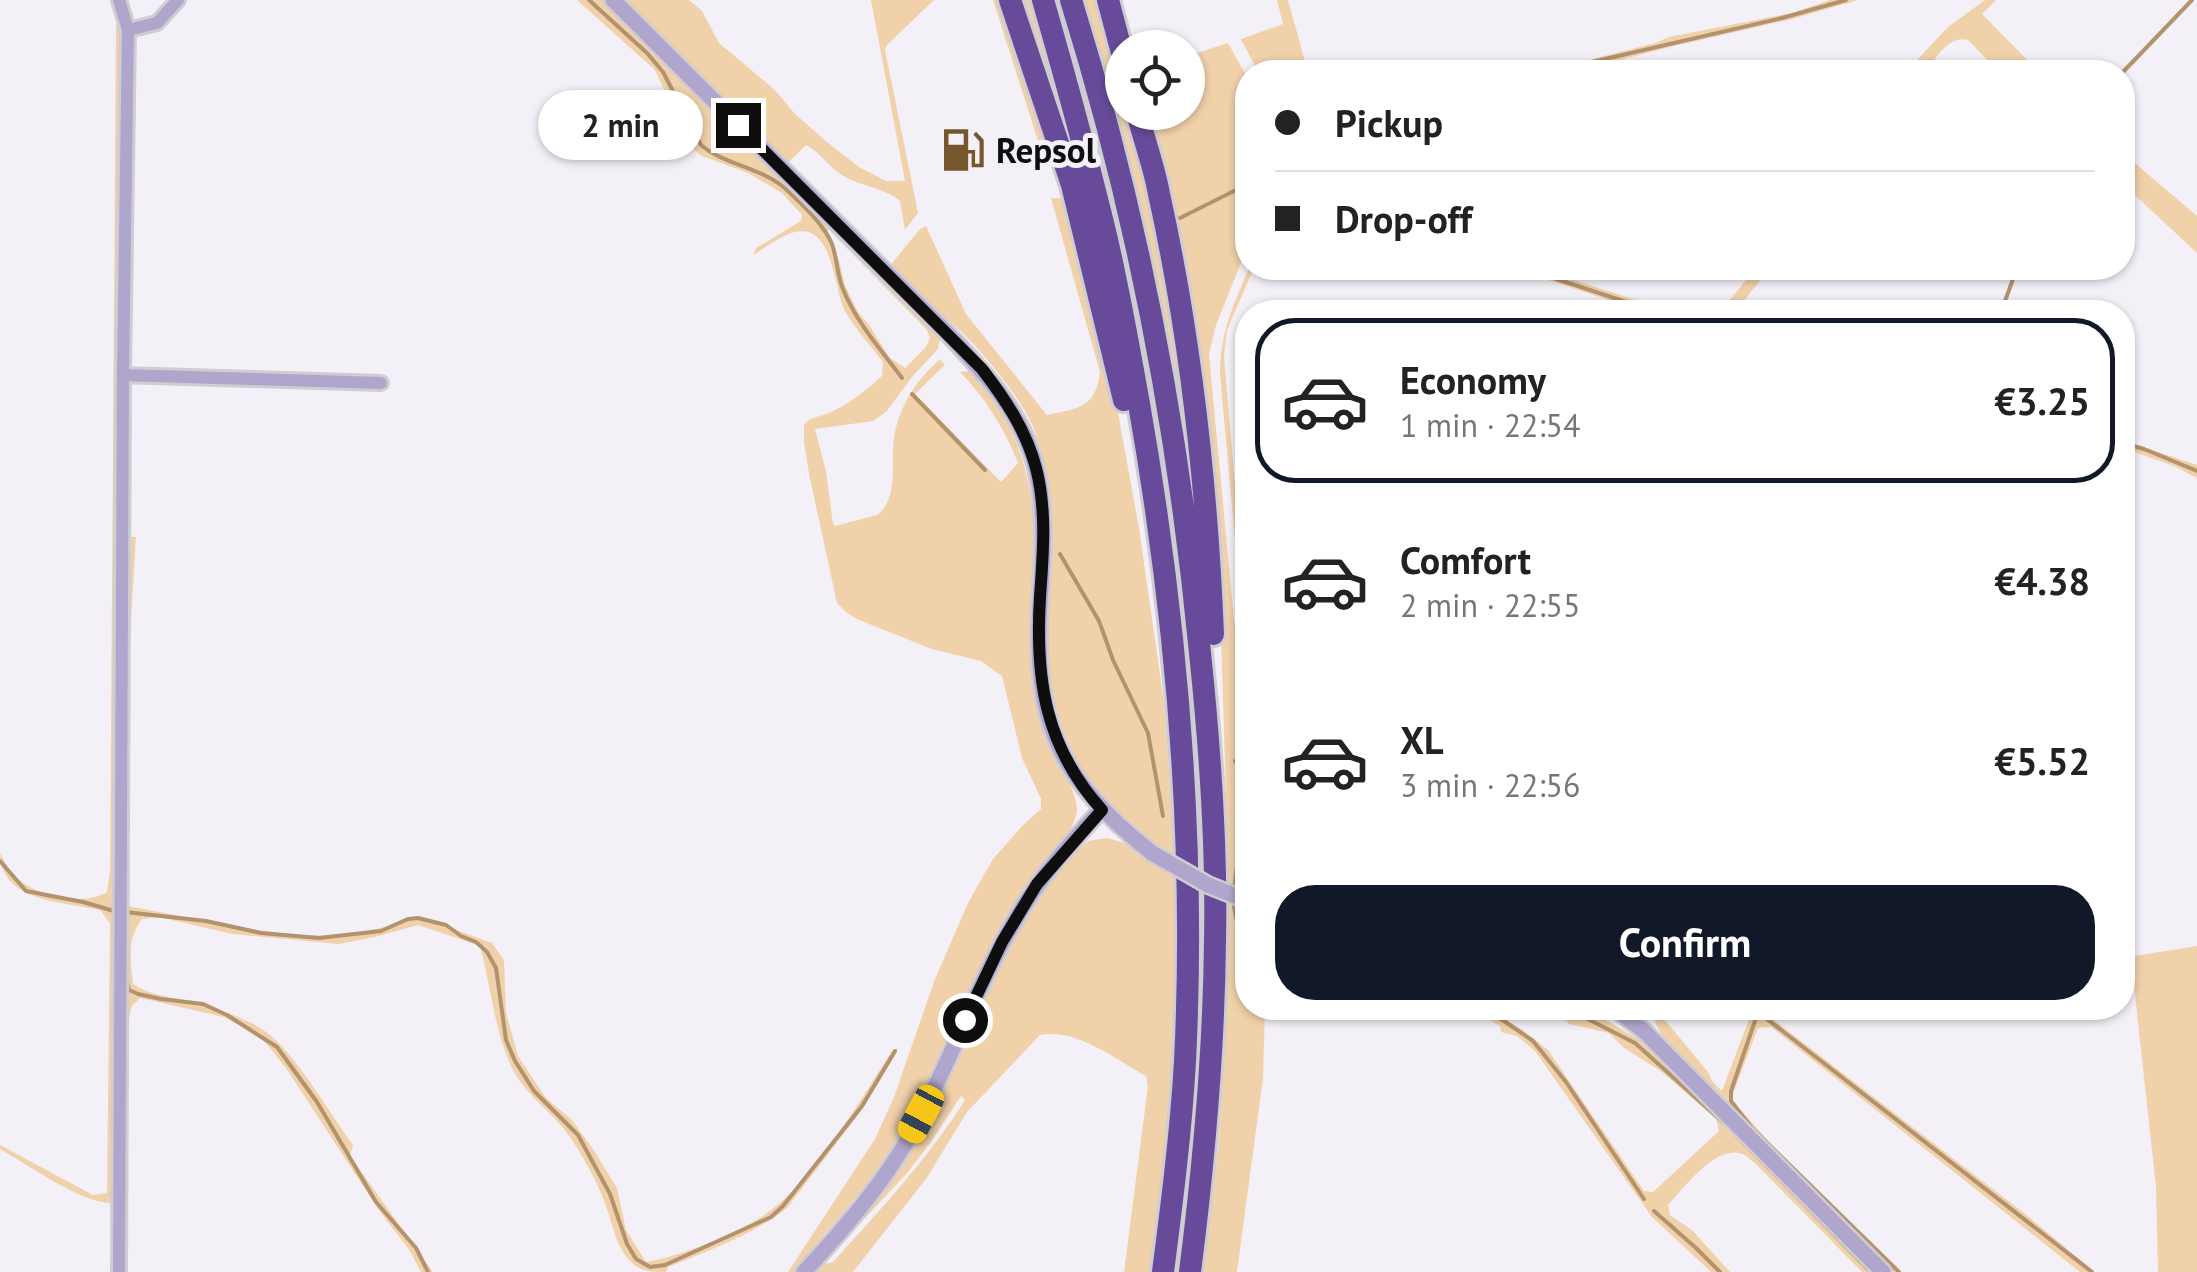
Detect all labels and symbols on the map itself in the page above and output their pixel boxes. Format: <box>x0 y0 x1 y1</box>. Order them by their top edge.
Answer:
callout: 2 min <box>538 90 703 160</box>
route end <box>716 103 761 148</box>
fuel station icon: Repsol <box>939 126 987 174</box>
place label: Repsol <box>996 127 1097 173</box>
route start <box>943 998 988 1043</box>
car <box>894 1080 948 1148</box>

